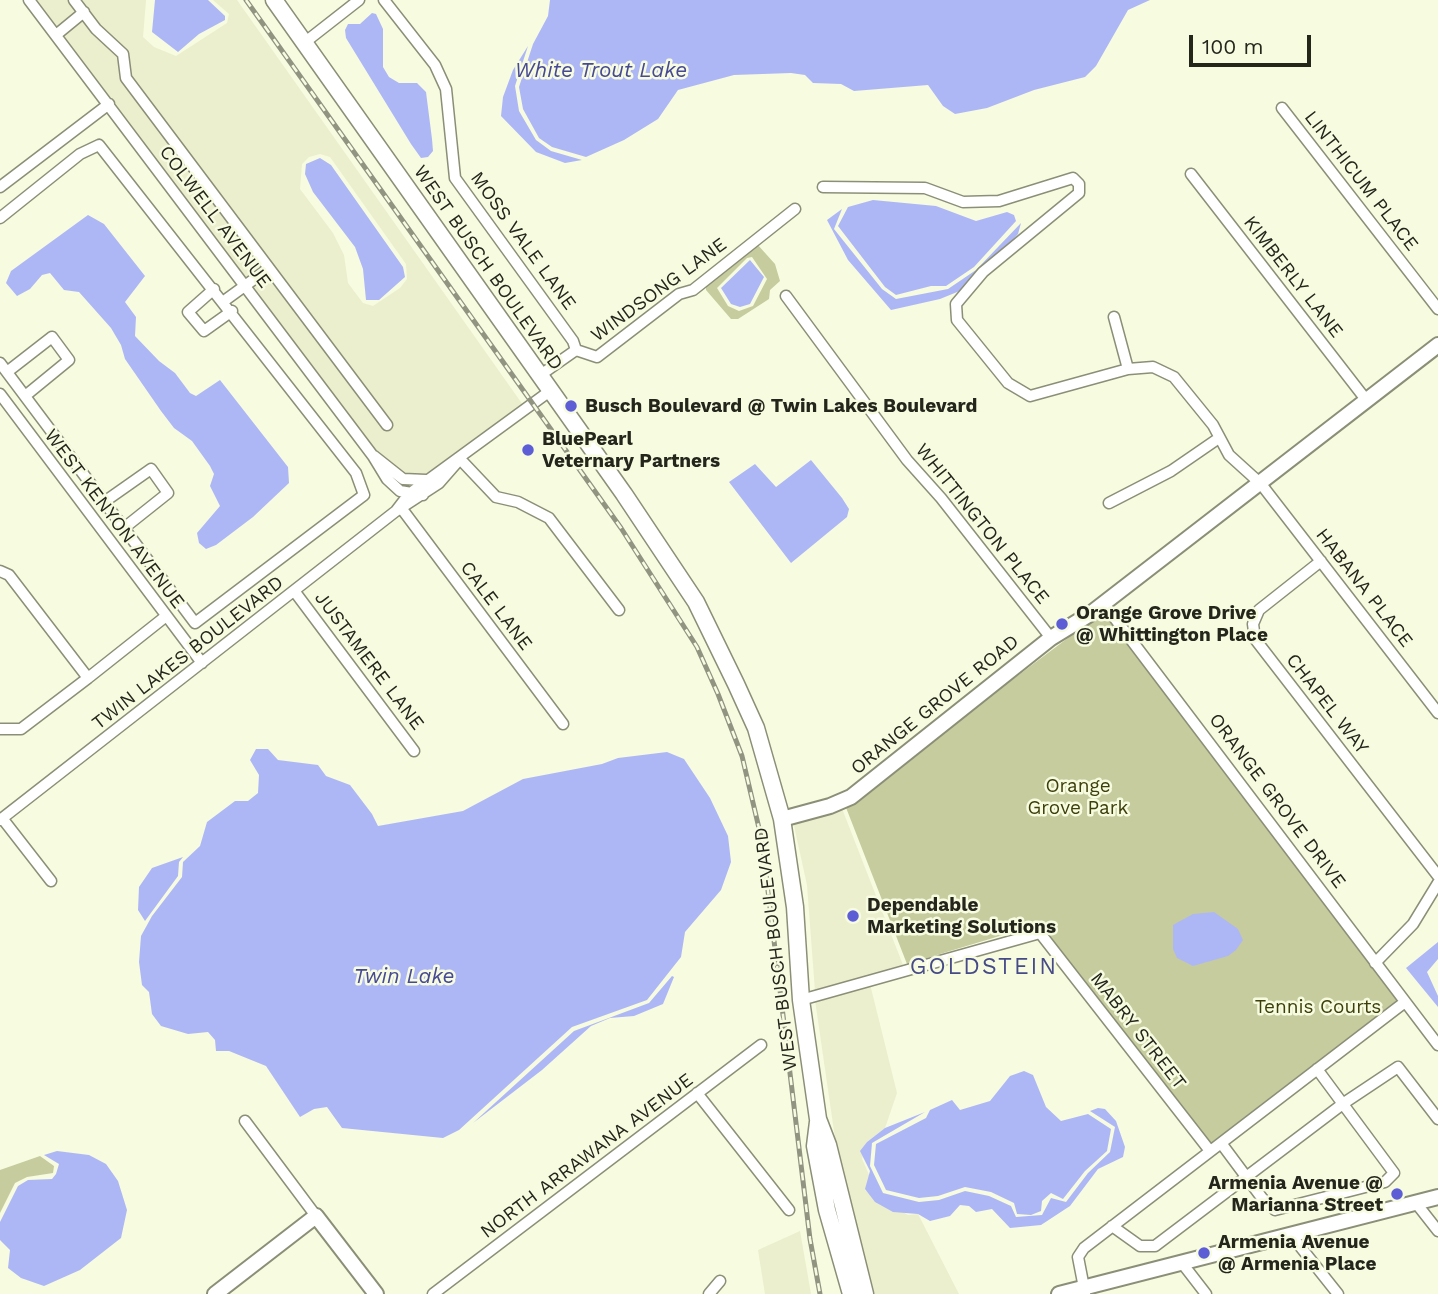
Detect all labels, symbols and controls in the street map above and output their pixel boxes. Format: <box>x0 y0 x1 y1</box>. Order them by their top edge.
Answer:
scale bar <box>1193 21 1316 65</box>
text: 100 m <box>1202 34 1264 59</box>
water label: White Trout Lake <box>515 58 687 84</box>
street label: LINTHICUM PLACE <box>1299 106 1423 256</box>
street label: COLWELL AVENUE <box>154 141 276 293</box>
street label: WEST BUSCH BOULEVARD <box>408 161 568 375</box>
street label: MOSS VALE LANE <box>465 168 581 314</box>
street label: KIMBERLY LANE <box>1238 212 1348 342</box>
street label: WINDSONG LANE <box>587 233 731 347</box>
place label: Busch Boulevard @ Twin Lakes Boulevard <box>585 395 977 417</box>
marker: Busch Boulevard @ Twin Lakes Boulevard <box>563 398 579 414</box>
street label: WEST KENYON AVENUE <box>39 425 189 613</box>
place label: BluePearl Veternary Partners <box>542 428 720 472</box>
street label: WHITTINGTON PLACE <box>910 439 1054 609</box>
marker: BluePearl Veternary Partners <box>520 442 536 458</box>
street label: HABANA PLACE <box>1311 524 1417 652</box>
street label: CALE LANE <box>455 557 537 655</box>
street label: TWIN LAKES BOULEVARD <box>88 571 288 735</box>
street label: JUSTAMERE LANE <box>309 587 429 735</box>
place label: Orange Grove Drive @ Whittington Place <box>1076 602 1268 646</box>
marker: Orange Grove Drive @ Whittington Place <box>1054 616 1070 632</box>
street label: ORANGE GROVE ROAD <box>846 630 1024 780</box>
street label: CHAPEL WAY <box>1281 649 1373 759</box>
street label: ORANGE GROVE DRIVE <box>1204 709 1350 893</box>
park label: Orange Grove Park <box>1028 775 1128 819</box>
street label: WEST BUSCH BOULEVARD <box>750 826 802 1072</box>
place label: Dependable Marketing Solutions <box>867 894 1056 938</box>
marker: Dependable Marketing Solutions <box>845 908 861 924</box>
district label: GOLDSTEIN <box>911 953 1057 981</box>
water label: Twin Lake <box>354 964 454 990</box>
street label: MABRY STREET <box>1085 968 1191 1094</box>
park label: Tennis Courts <box>1255 996 1381 1018</box>
street label: NORTH ARRAWANA AVENUE <box>476 1069 698 1243</box>
place label: Armenia Avenue @ Marianna Street <box>1208 1172 1383 1216</box>
marker: Armenia Avenue @ Marianna Street <box>1389 1186 1405 1202</box>
place label: Armenia Avenue @ Armenia Place <box>1218 1231 1377 1275</box>
marker: Armenia Avenue @ Armenia Place <box>1196 1245 1212 1261</box>

